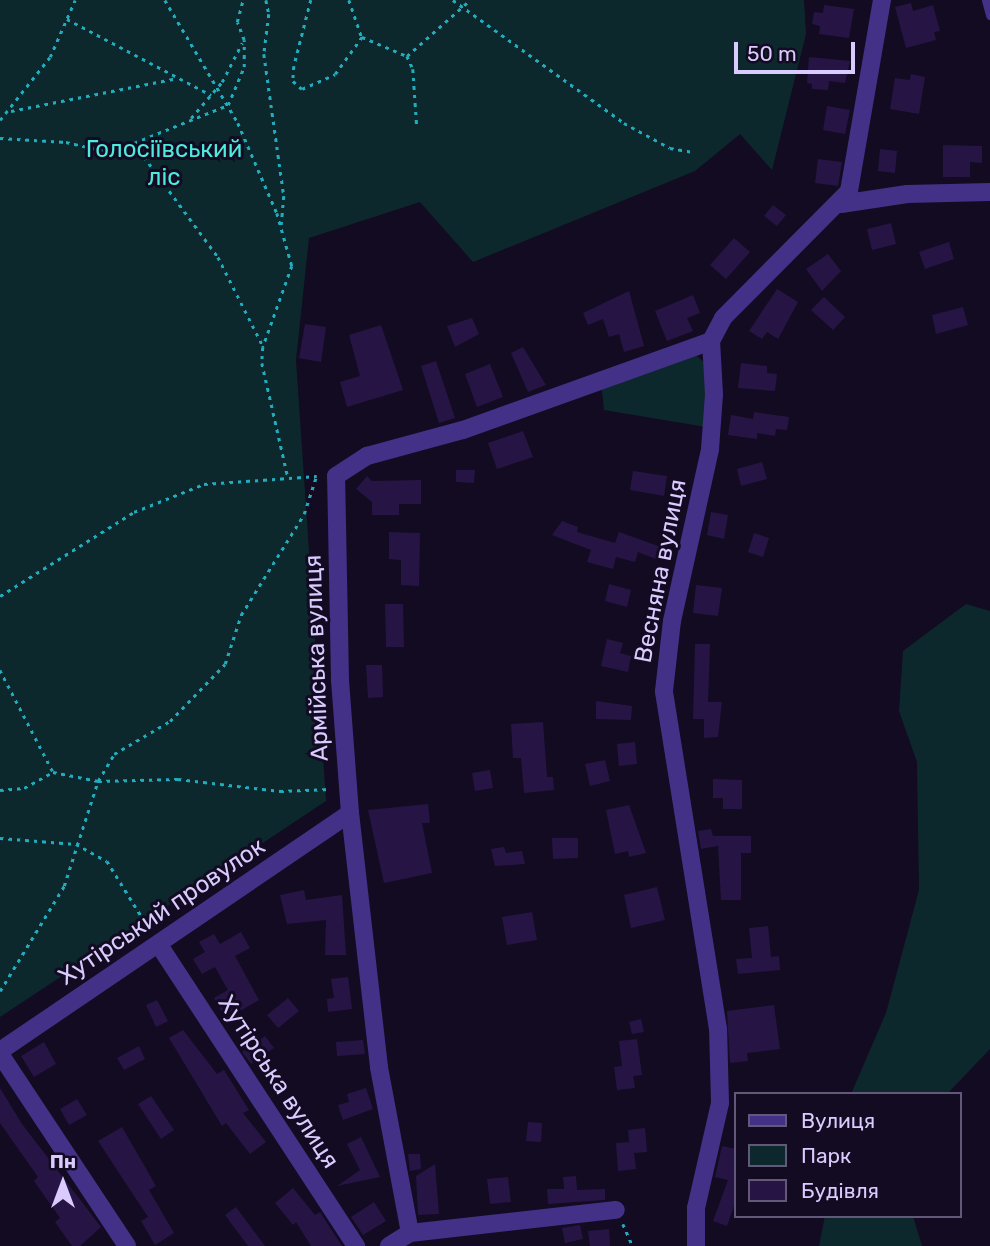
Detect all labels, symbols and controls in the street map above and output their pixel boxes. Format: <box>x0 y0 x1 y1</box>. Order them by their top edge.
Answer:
scale bar <box>738 28 859 72</box>
text: 50 m <box>747 41 797 66</box>
park label: Голосіївський ліс <box>86 136 242 192</box>
street label: Весняна вулиця <box>629 477 693 665</box>
street label: Армійська вулиця <box>299 554 335 762</box>
street label: Хутірський провулок <box>53 832 271 992</box>
street label: Хутірська вулиця <box>211 990 345 1174</box>
legend <box>734 1092 962 1218</box>
text: Вулиця <box>801 1108 875 1133</box>
text: Парк <box>801 1143 851 1168</box>
north arrow <box>28 1148 98 1218</box>
text: Пн <box>50 1150 76 1173</box>
text: Будівля <box>801 1178 879 1203</box>

